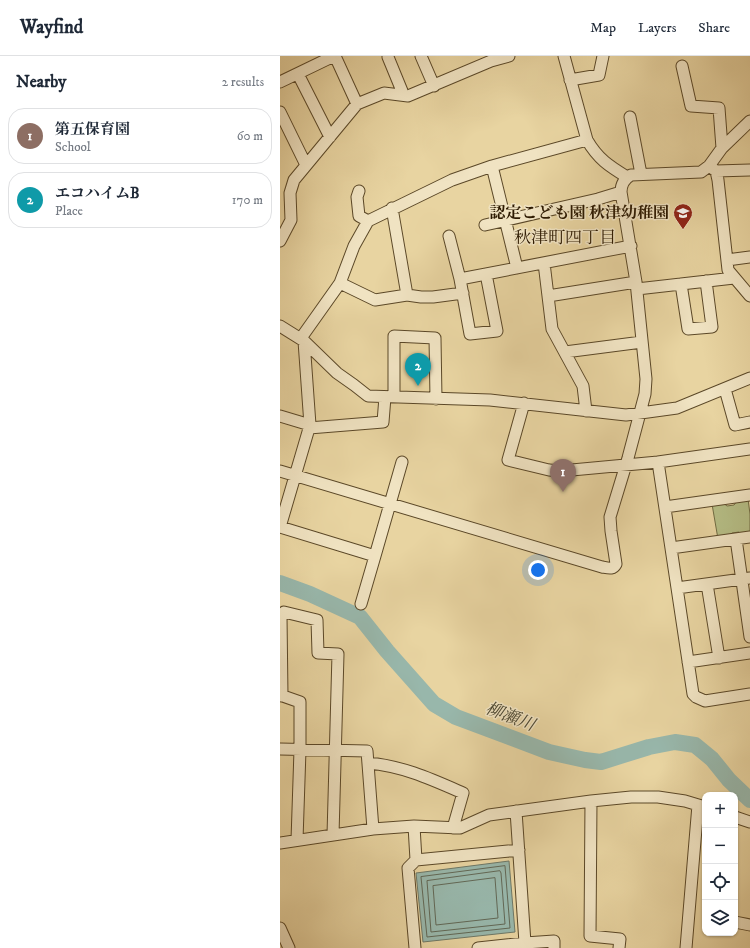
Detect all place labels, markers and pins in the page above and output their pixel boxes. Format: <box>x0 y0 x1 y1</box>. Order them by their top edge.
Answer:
school or university icon: 認定こども園 秋津幼稚園 <box>672 202 694 230</box>
place label: 認定こども園 秋津幼稚園 <box>490 203 669 223</box>
pin: 2 <box>405 353 431 386</box>
pin: 1 <box>550 459 576 492</box>

